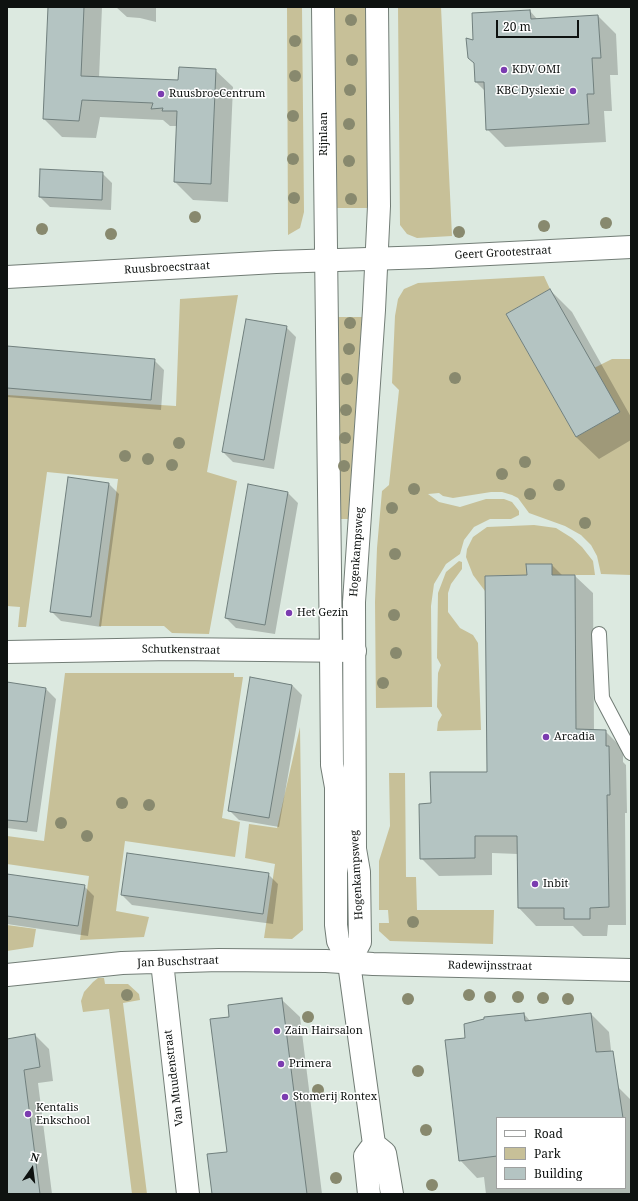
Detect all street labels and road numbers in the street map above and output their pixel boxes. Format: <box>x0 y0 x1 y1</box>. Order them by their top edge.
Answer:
street label: Rijnlaan <box>317 112 331 156</box>
street label: Geert Grootestraat <box>454 244 552 262</box>
street label: Ruusbroecstraat <box>124 259 210 277</box>
street label: Hogenkampsweg <box>347 507 367 597</box>
street label: Schutkenstraat <box>142 643 220 657</box>
street label: Hogenkampsweg <box>348 830 366 920</box>
street label: Jan Buschstraat <box>137 954 219 970</box>
street label: Radewijnsstraat <box>448 959 532 973</box>
street label: Van Muudenstraat <box>162 1029 186 1127</box>

